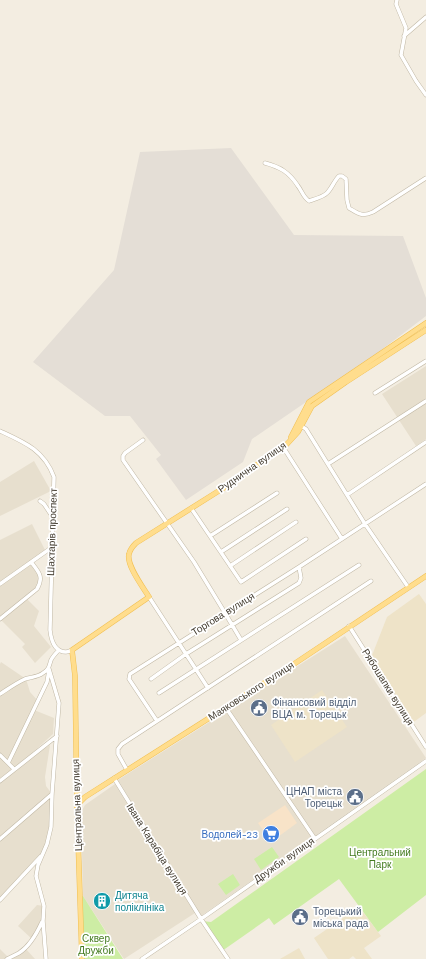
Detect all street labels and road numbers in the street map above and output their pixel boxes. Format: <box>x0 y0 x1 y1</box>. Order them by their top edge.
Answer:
street label: Руднична вулиця <box>216 439 288 495</box>
street label: Шахтарів проспект <box>45 488 59 576</box>
street label: Торгова вулиця <box>190 590 256 638</box>
street label: Рябошапки вулиця <box>360 647 416 727</box>
street label: Маяковського вулиця <box>206 659 296 723</box>
street label: Центральна вулиця <box>70 759 84 851</box>
street label: Івана Карабіца вулиця <box>124 801 190 897</box>
street label: Дружби вулиця <box>252 835 316 885</box>

